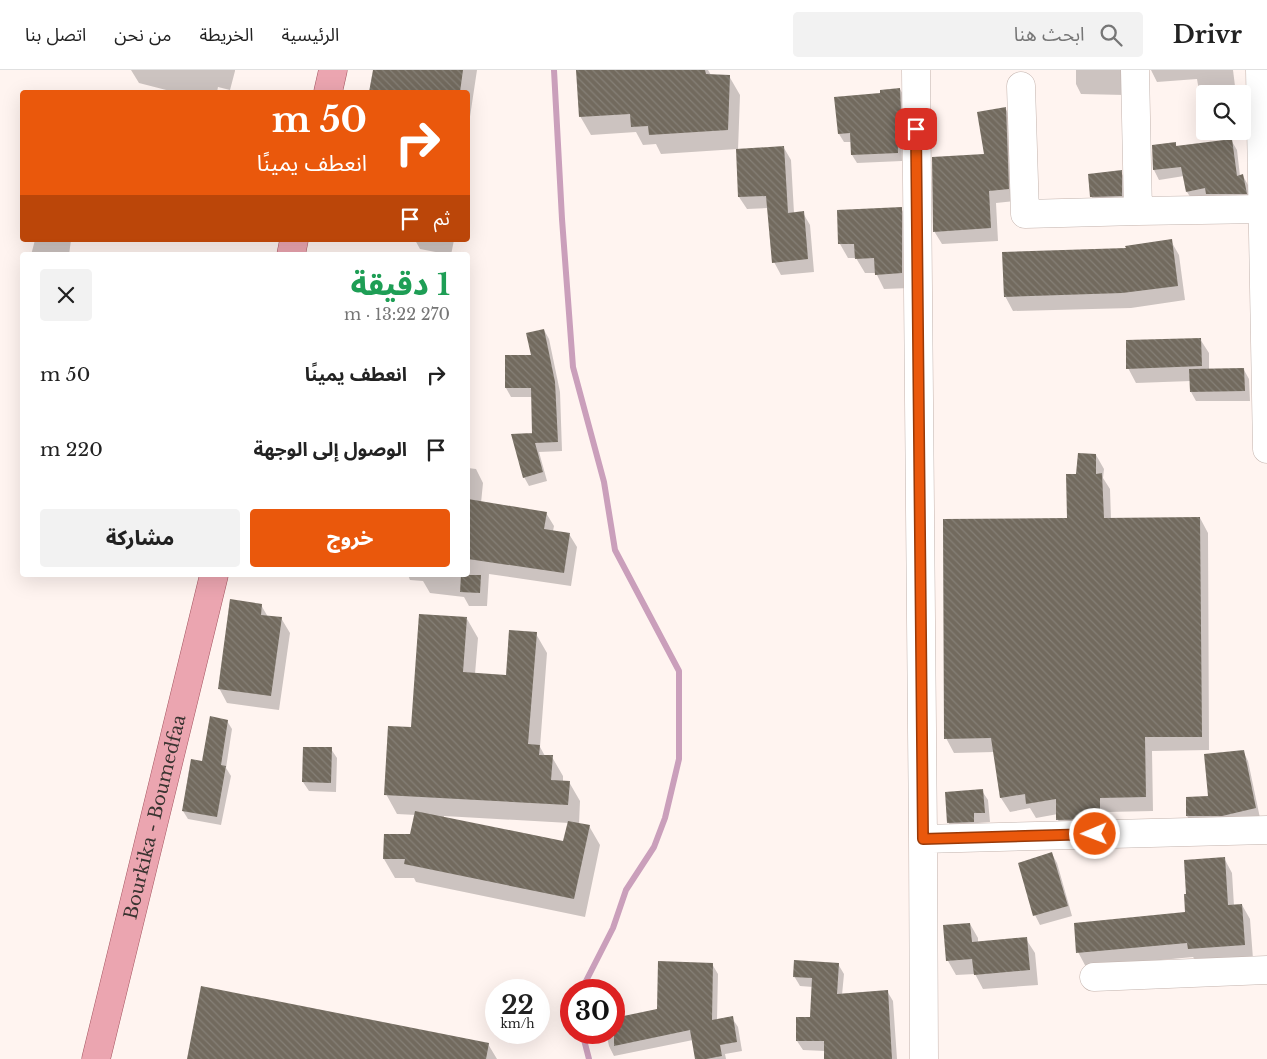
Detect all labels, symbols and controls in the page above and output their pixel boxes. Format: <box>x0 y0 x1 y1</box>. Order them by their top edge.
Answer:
search box <box>793 12 1143 57</box>
text: Drivr <box>1173 20 1242 49</box>
icon: search <box>1097 21 1125 49</box>
text: ابحث هنا <box>1014 23 1085 46</box>
text: اتصل بنا <box>25 24 86 46</box>
text: من نحن <box>114 24 172 46</box>
text: الخريطة <box>200 24 253 46</box>
text: الرئيسية <box>281 24 339 46</box>
map controls <box>1196 85 1251 140</box>
button: search <box>1196 85 1251 140</box>
text: 50 m <box>272 98 367 141</box>
pin <box>895 108 937 150</box>
icon: right <box>385 110 450 175</box>
icon: arrive <box>902 115 930 143</box>
text: انعطف يمينًا <box>257 150 367 177</box>
icon: arrive <box>396 205 424 233</box>
text: ثم <box>434 207 450 230</box>
text: 1 دقيقة <box>351 266 450 303</box>
button: close <box>40 269 92 321</box>
text: 270 m · 13:22 <box>344 304 450 324</box>
icon: right <box>422 361 450 389</box>
text: 50 m <box>40 363 90 386</box>
text: انعطف يمينًا <box>305 363 407 386</box>
icon: arrive <box>422 436 450 464</box>
text: 220 m <box>40 438 103 461</box>
text: الوصول إلى الوجهة <box>253 438 407 461</box>
button: مشاركة <box>40 509 240 567</box>
button: خروج <box>250 509 450 567</box>
street label: Bourkika - Boumedfaa <box>119 712 191 922</box>
position arrow <box>1068 807 1120 859</box>
speed limit sign: 30 <box>560 979 625 1044</box>
text: 22 <box>501 990 534 1021</box>
text: km/h <box>500 1016 535 1031</box>

